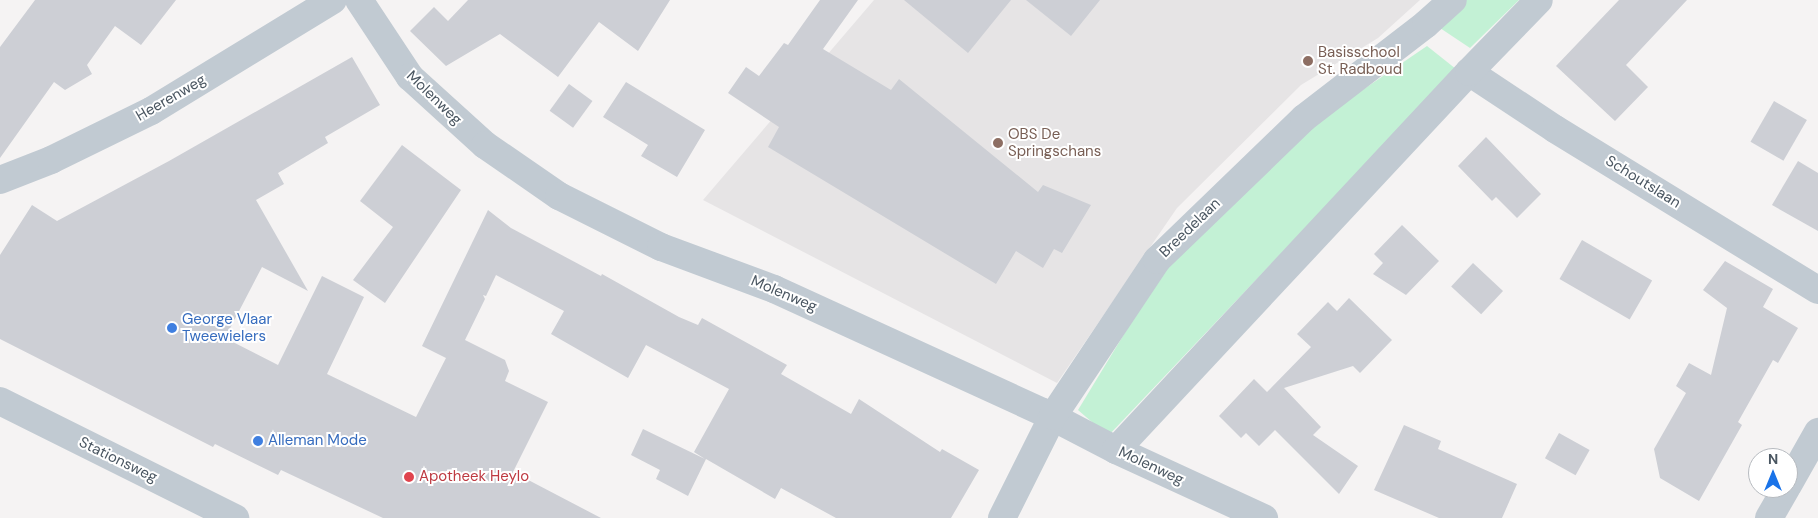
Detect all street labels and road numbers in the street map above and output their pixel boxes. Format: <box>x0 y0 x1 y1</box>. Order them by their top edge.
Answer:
street label: Molenweg <box>403 67 465 129</box>
street label: Heerenweg <box>133 71 209 125</box>
street label: Schoutslaan <box>1602 152 1684 212</box>
street label: Breedelaan <box>1156 195 1224 261</box>
street label: Molenweg <box>748 272 820 316</box>
street label: Stationsweg <box>76 433 160 487</box>
street label: Molenweg <box>1115 443 1187 489</box>

